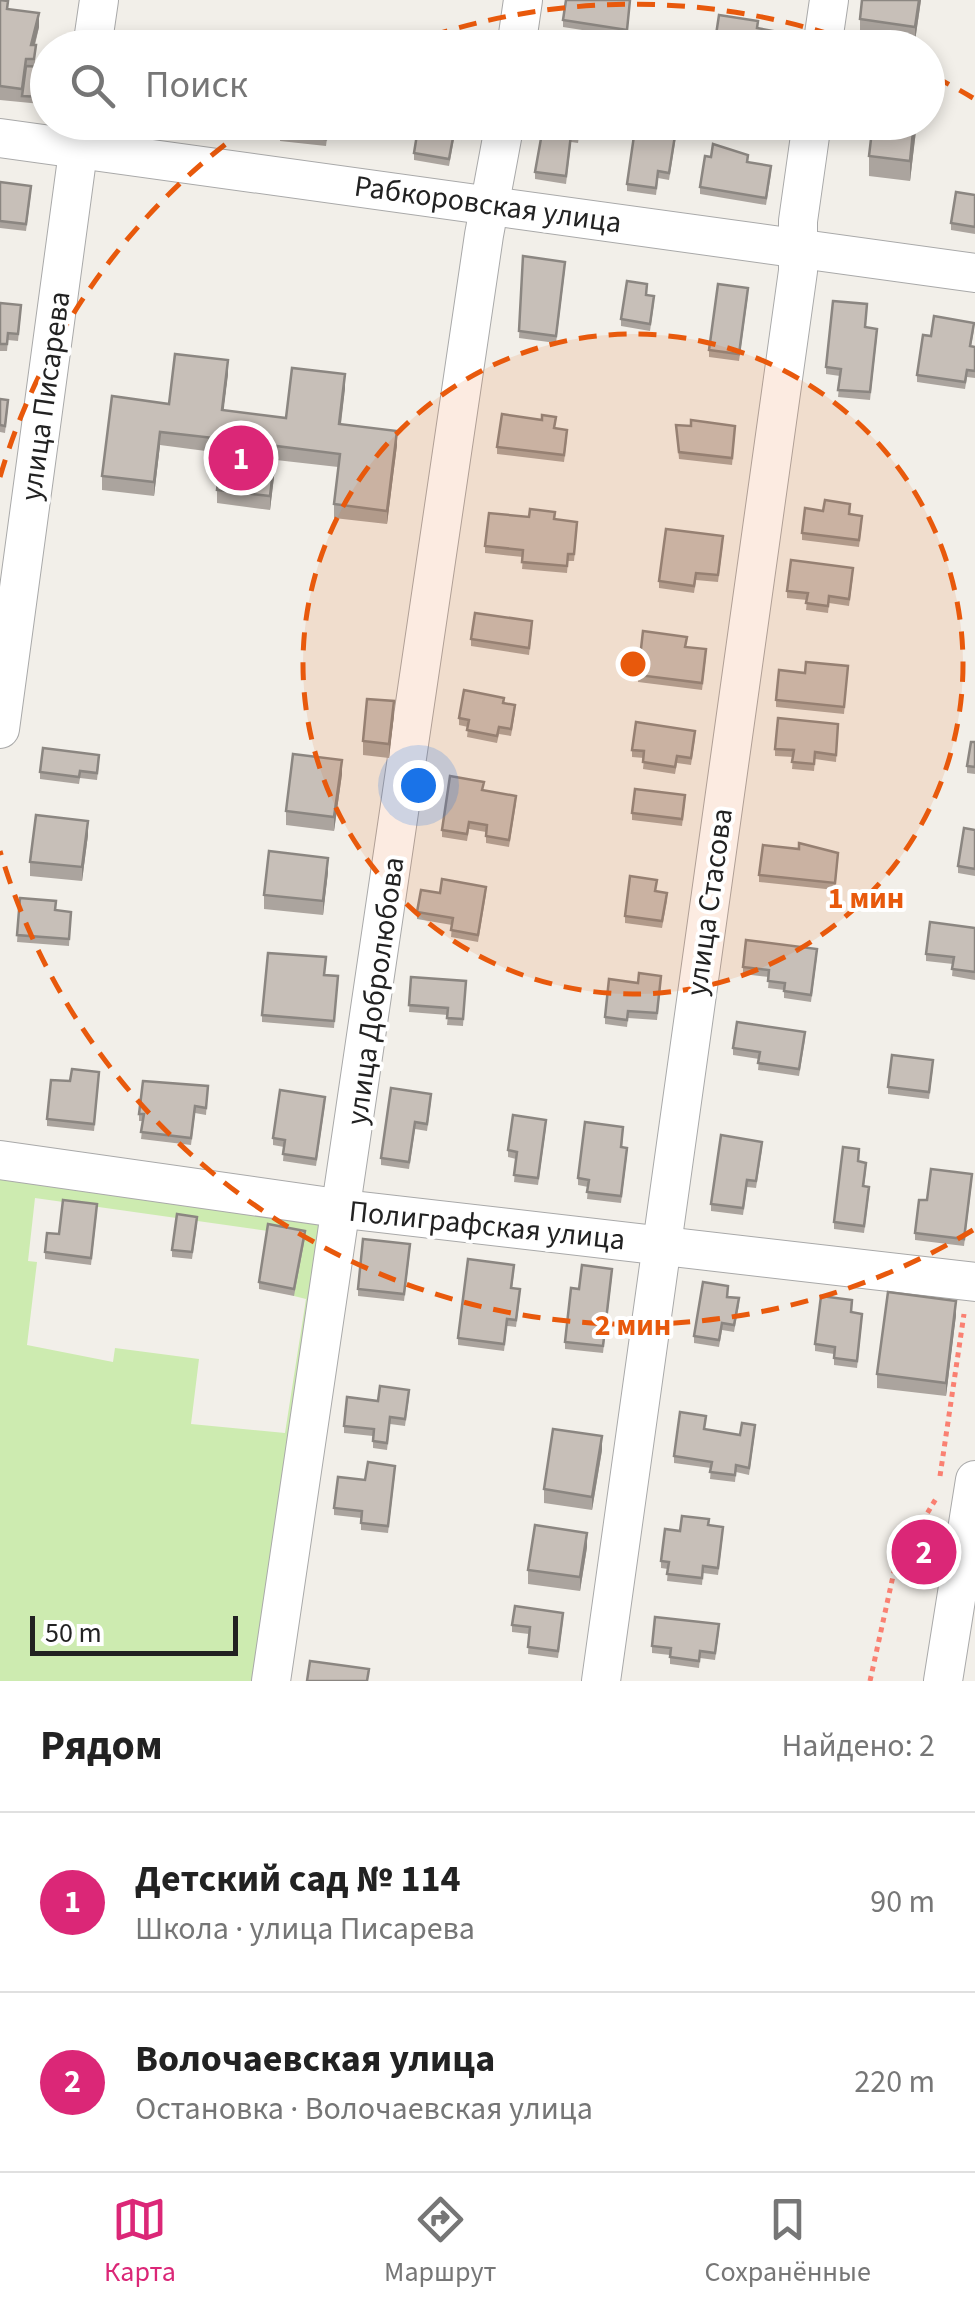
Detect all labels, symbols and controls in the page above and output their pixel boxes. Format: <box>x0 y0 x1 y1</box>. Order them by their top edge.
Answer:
search box <box>30 30 945 140</box>
icon: search <box>65 58 120 113</box>
text: Поиск <box>145 58 248 112</box>
street label: Рабкоровская улица <box>352 164 624 245</box>
street label: улица Писарева <box>9 288 81 504</box>
pin: 1 <box>208 420 274 496</box>
centre of rings <box>615 646 651 682</box>
your location <box>393 760 444 811</box>
street label: улица Стасова <box>675 806 744 999</box>
street label: улица Добролюбова <box>335 854 416 1128</box>
text: 1 мин <box>828 877 904 920</box>
street label: Полиграфская улица <box>347 1190 627 1261</box>
text: 2 мин <box>595 1304 671 1347</box>
pin: 2 <box>892 1514 956 1590</box>
scale bar <box>30 1611 238 1656</box>
text: 50 m <box>45 1613 102 1653</box>
text: Рядом <box>40 1716 163 1776</box>
text: Найдено: 2 <box>781 1723 935 1769</box>
text: Детский сад № 114 <box>135 1852 461 1906</box>
text: 1 <box>64 1879 81 1925</box>
text: 90 m <box>870 1879 935 1925</box>
text: Школа · улица Писарева <box>135 1906 475 1952</box>
text: Волочаевская улица <box>135 2032 495 2086</box>
text: 2 <box>64 2059 81 2105</box>
text: 220 m <box>854 2059 935 2105</box>
text: Остановка · Волочаевская улица <box>135 2086 593 2132</box>
tab: Карта <box>104 2192 176 2292</box>
tab: Маршрут <box>384 2192 496 2292</box>
tab: Сохранённые <box>705 2192 871 2292</box>

